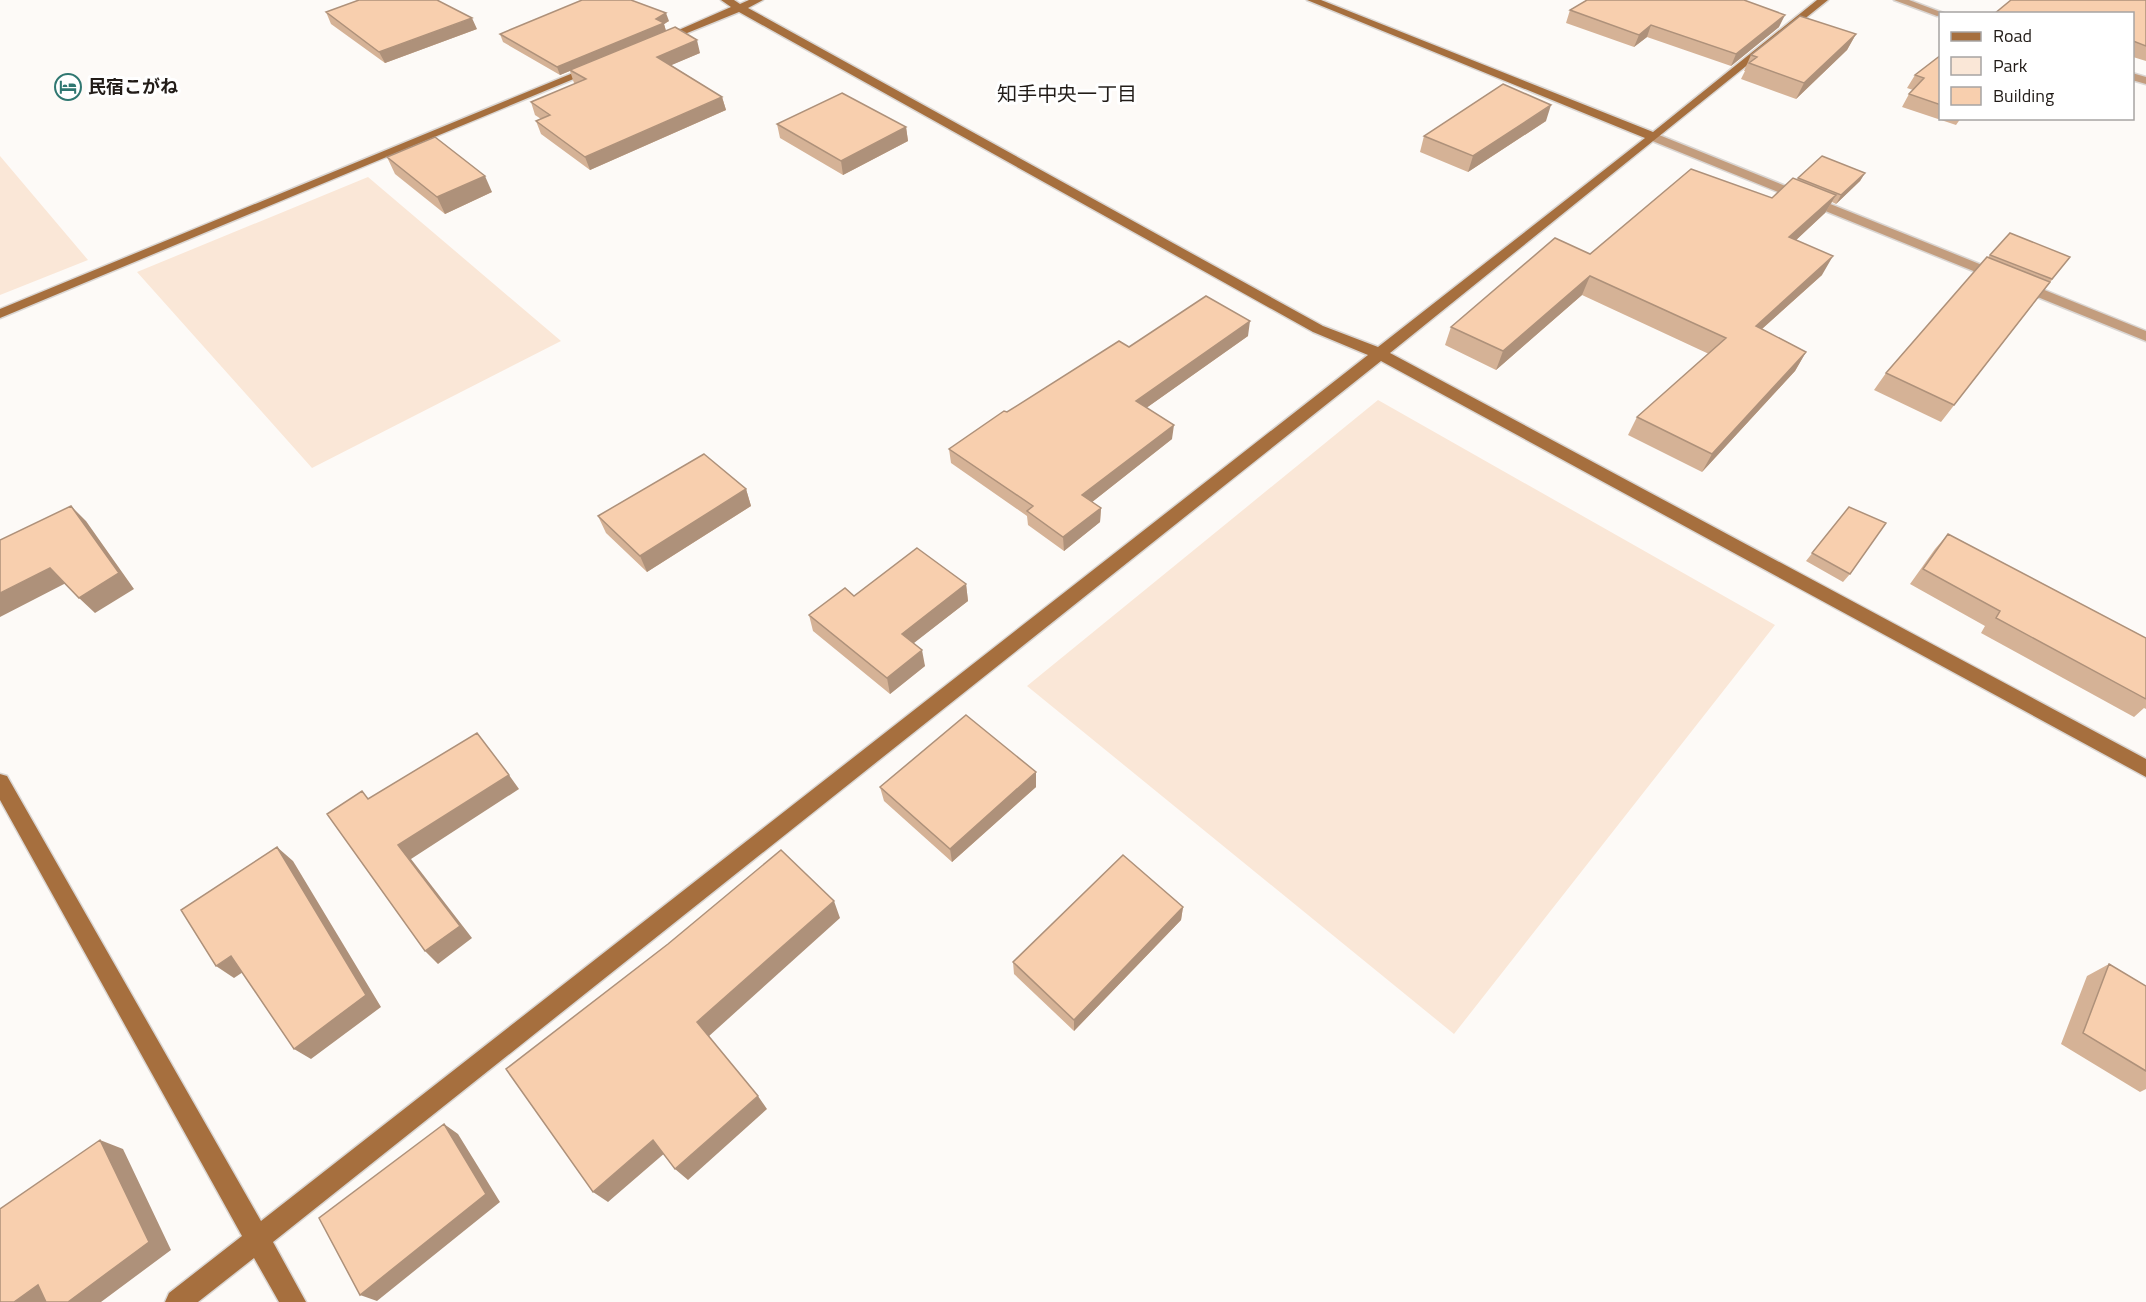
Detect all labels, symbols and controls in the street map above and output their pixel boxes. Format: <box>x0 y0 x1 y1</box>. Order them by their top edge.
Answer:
legend <box>1939 12 2134 120</box>
text: Road <box>1993 22 2032 49</box>
text: Park <box>1993 52 2028 79</box>
hotel icon: 民宿こがね <box>53 72 83 102</box>
place label: 民宿こがね <box>88 73 178 100</box>
district label: 知手中央一丁目 <box>997 78 1137 109</box>
text: Building <box>1993 82 2054 109</box>

